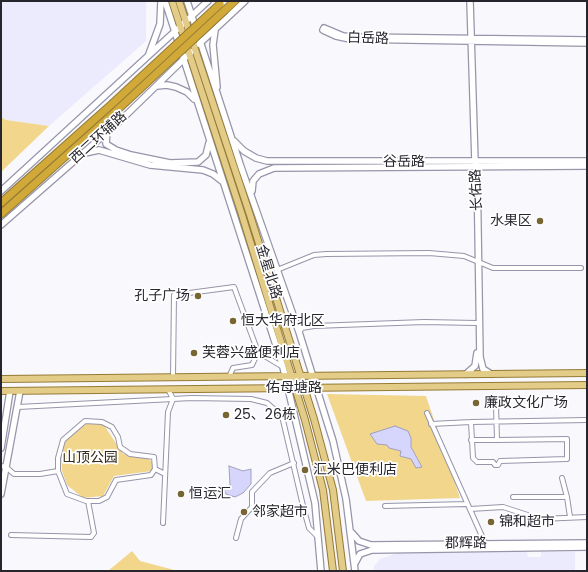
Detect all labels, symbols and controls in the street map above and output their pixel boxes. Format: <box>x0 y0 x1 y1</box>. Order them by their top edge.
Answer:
street label: 白岳路 <box>347 30 389 48</box>
street label: 西二环辅路 <box>67 108 131 168</box>
street label: 谷岳路 <box>383 154 425 170</box>
street label: 长佑路 <box>468 169 486 211</box>
place label: 水果区 <box>490 213 532 229</box>
marker: 水果区 <box>535 216 545 226</box>
street label: 金星北路 <box>252 243 284 301</box>
place label: 孔子广场 <box>134 288 190 304</box>
marker: 孔子广场 <box>193 291 203 301</box>
place label: 恒大华府北区 <box>241 313 325 329</box>
marker: 恒大华府北区 <box>228 316 238 326</box>
place label: 芙蓉兴盛便利店 <box>202 345 300 361</box>
marker: 芙蓉兴盛便利店 <box>189 348 199 358</box>
street label: 佑母塘路 <box>266 380 322 396</box>
place label: 廉政文化广场 <box>484 395 568 411</box>
marker: 廉政文化广场 <box>471 398 481 408</box>
place label: 25、26栋 <box>234 407 296 423</box>
marker: 25、26栋 <box>221 410 231 420</box>
park label: 山顶公园 <box>62 450 118 466</box>
place label: 汇米巴便利店 <box>313 462 397 478</box>
marker: 汇米巴便利店 <box>300 465 310 475</box>
place label: 恒运汇 <box>189 486 231 502</box>
marker: 恒运汇 <box>176 489 186 499</box>
place label: 邻家超市 <box>252 504 308 520</box>
marker: 邻家超市 <box>239 507 249 517</box>
place label: 锦和超市 <box>499 514 555 530</box>
marker: 锦和超市 <box>486 517 496 527</box>
street label: 郡辉路 <box>445 535 487 553</box>

